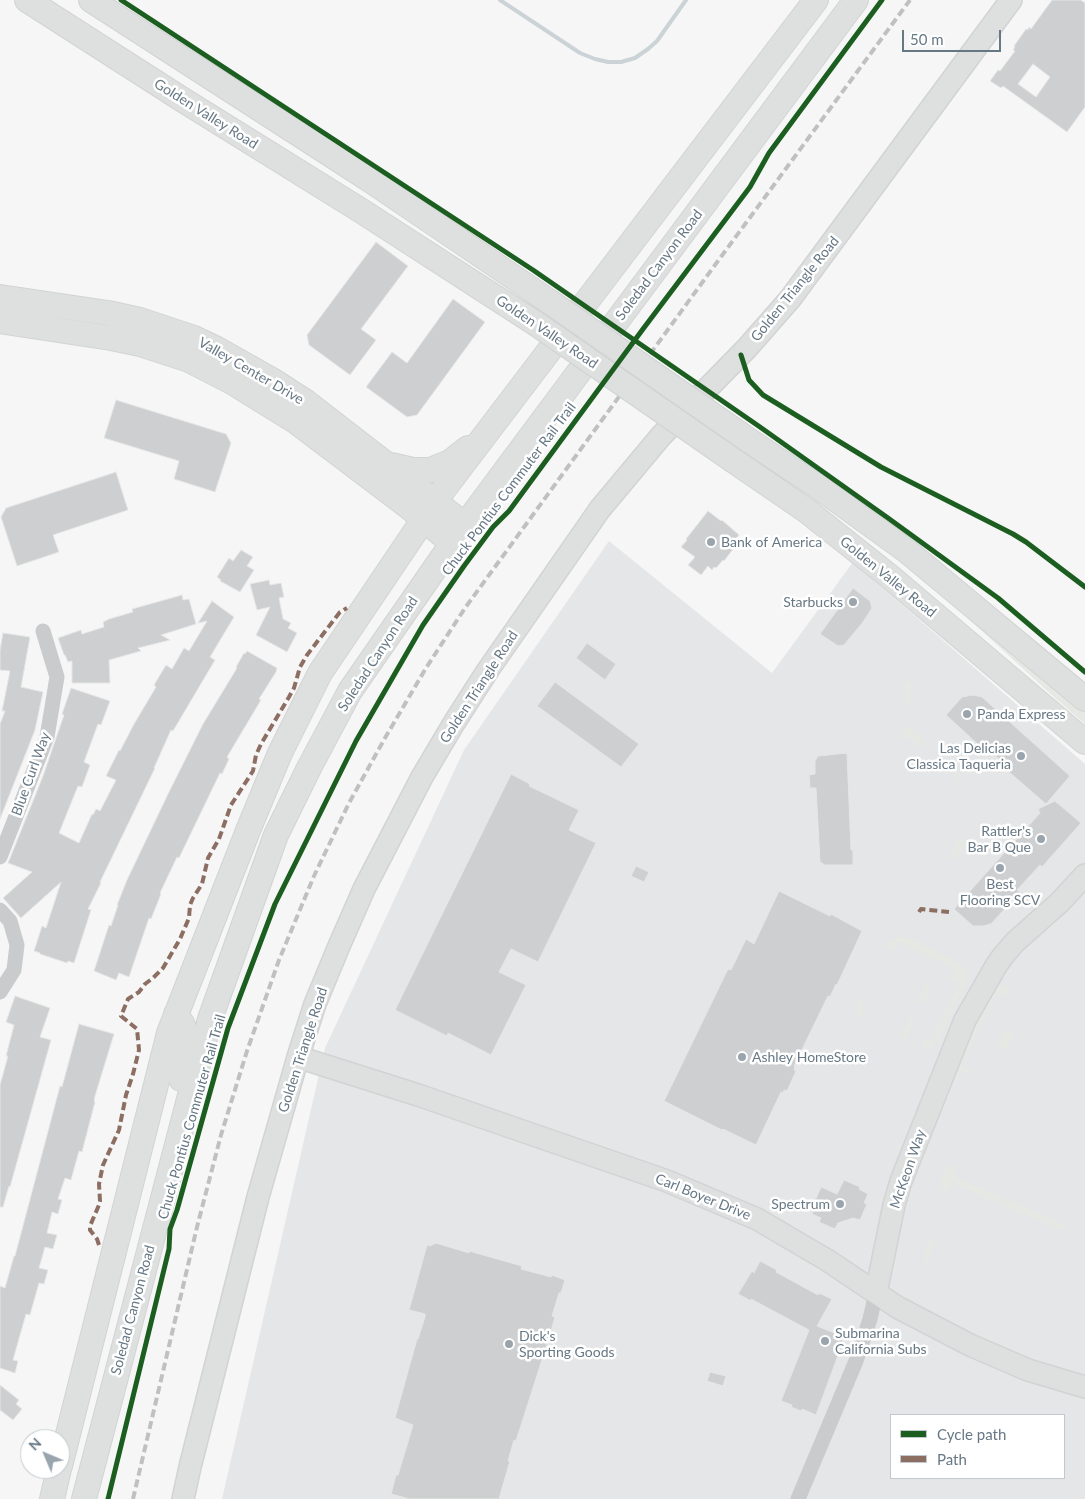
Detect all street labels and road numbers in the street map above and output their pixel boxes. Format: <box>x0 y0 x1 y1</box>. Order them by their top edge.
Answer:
street label: Golden Valley Road <box>151 75 261 153</box>
street label: Soledad Canyon Road <box>612 207 706 323</box>
street label: Golden Triangle Road <box>747 233 843 345</box>
street label: Golden Valley Road <box>493 292 601 372</box>
street label: Valley Center Drive <box>195 334 307 408</box>
street label: Chuck Pontius Commuter Rail Trail <box>438 399 580 579</box>
street label: Golden Valley Road <box>836 533 940 621</box>
street label: Soledad Canyon Road <box>335 593 421 715</box>
street label: Golden Triangle Road <box>436 628 522 746</box>
street label: Blue Curl Way <box>8 730 54 818</box>
street label: Golden Triangle Road <box>275 985 331 1115</box>
street label: Chuck Pontius Commuter Rail Trail <box>155 1013 229 1221</box>
street label: McKeon Way <box>887 1127 929 1211</box>
street label: Carl Boyer Drive <box>653 1170 753 1224</box>
street label: Soledad Canyon Road <box>108 1243 158 1377</box>

